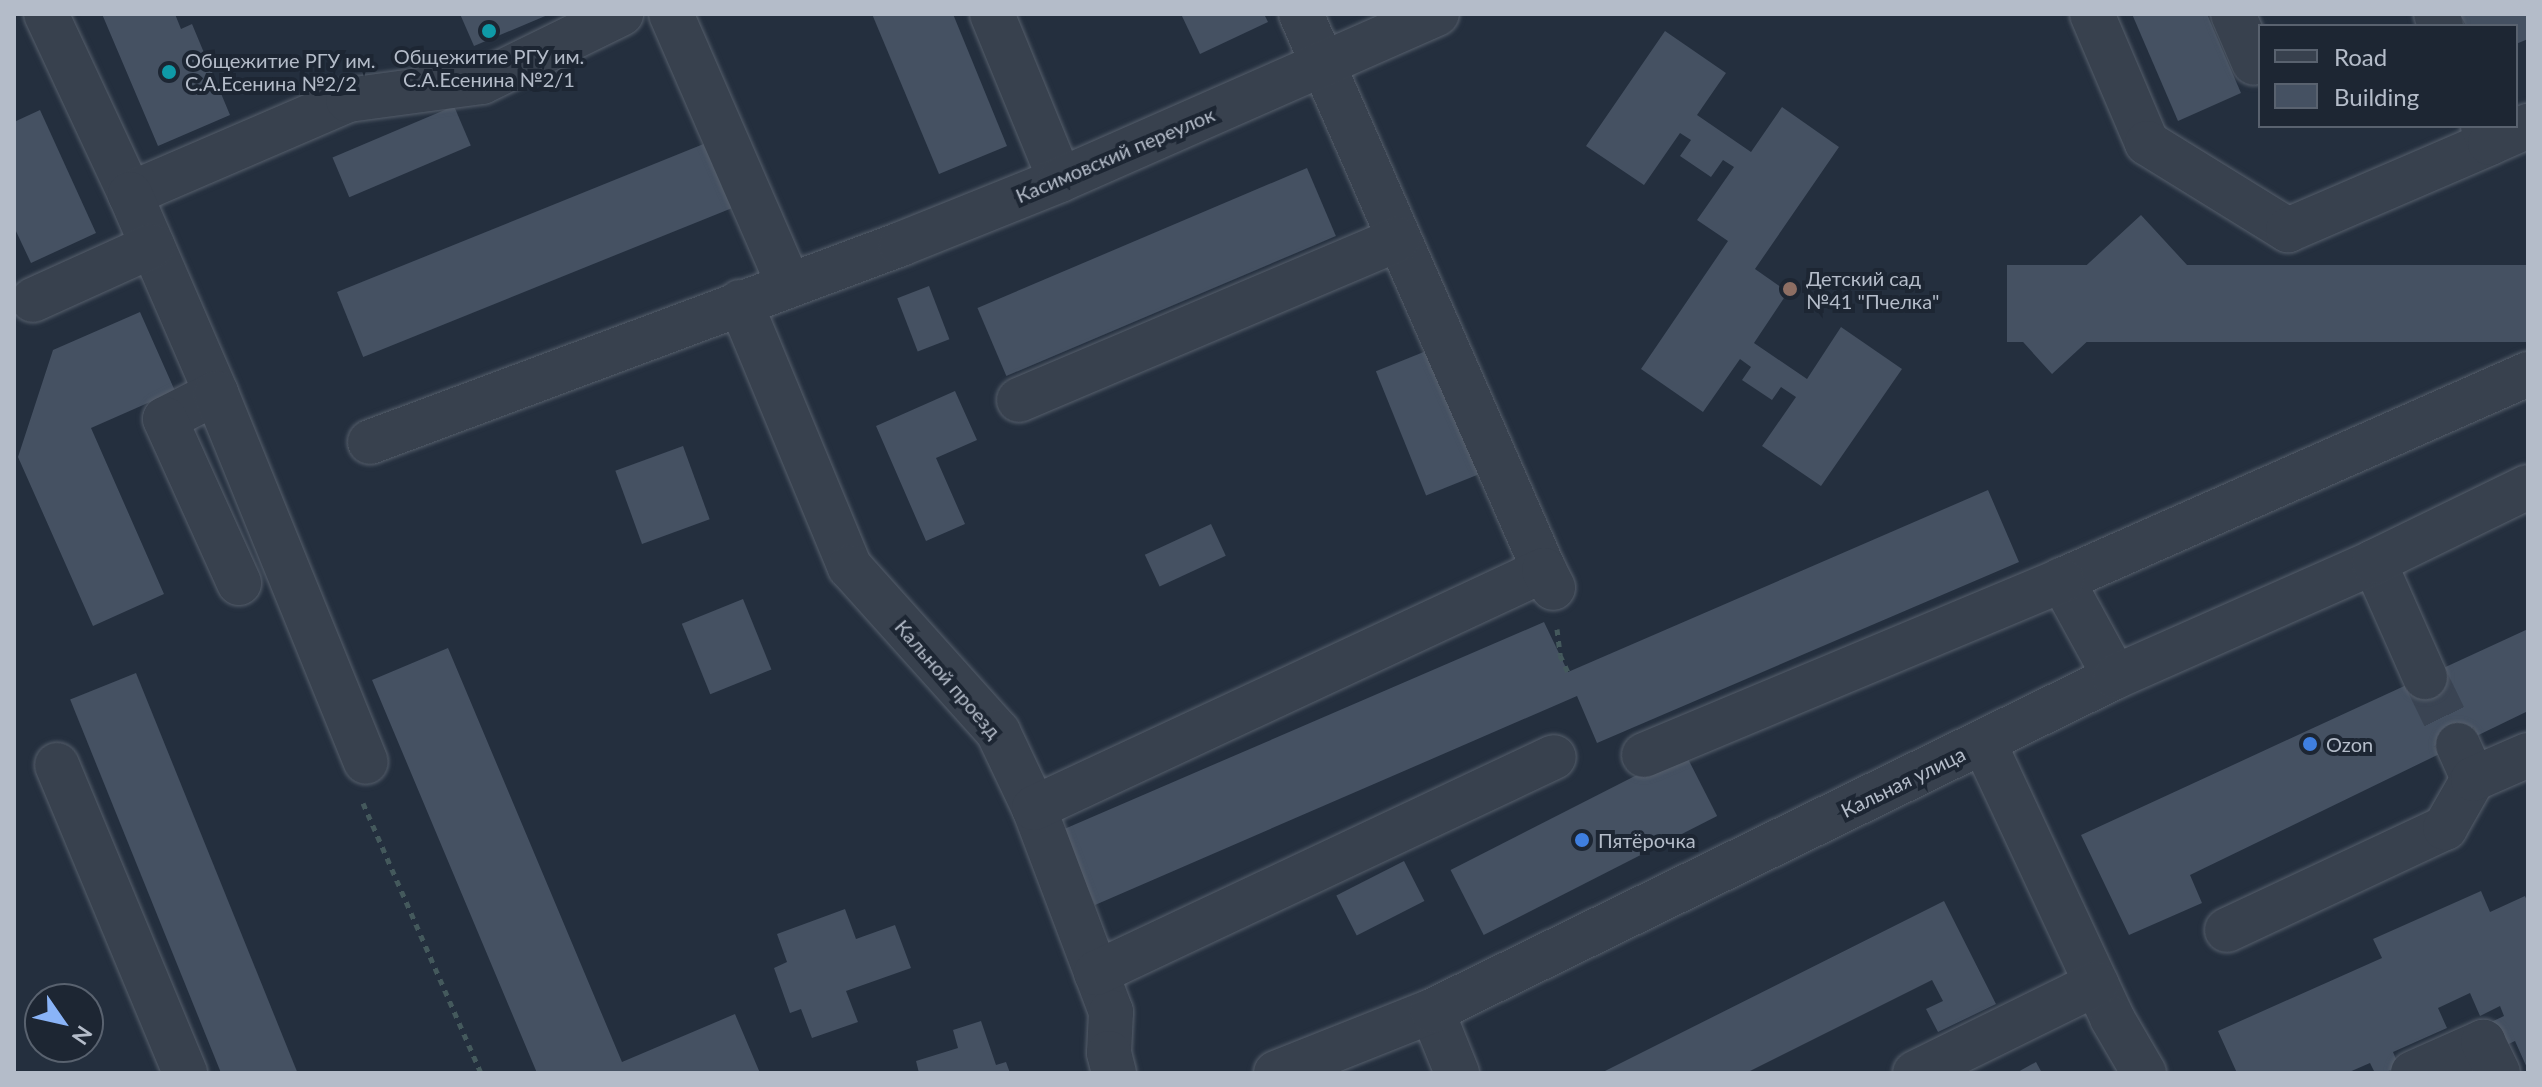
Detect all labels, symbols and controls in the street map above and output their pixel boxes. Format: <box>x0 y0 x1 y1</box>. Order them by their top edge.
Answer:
marker: Общежитие РГУ им. С.А.Есенина №2/1 <box>480 22 498 40</box>
legend <box>2258 24 2518 128</box>
text: Road <box>2334 42 2387 71</box>
place label: Общежитие РГУ им. С.А.Есенина №2/1 <box>394 44 584 91</box>
place label: Общежитие РГУ им. С.А.Есенина №2/2 <box>185 48 376 95</box>
marker: Общежитие РГУ им. С.А.Есенина №2/2 <box>160 63 178 81</box>
text: Building <box>2334 82 2419 111</box>
street label: Касимовский переулок <box>1012 102 1218 208</box>
place label: Детский сад №41 "Пчелка" <box>1806 266 1939 313</box>
marker: Детский сад №41 "Пчелка" <box>1781 280 1799 298</box>
street label: Кальной проезд <box>890 615 1006 743</box>
place label: Ozon <box>2326 732 2373 756</box>
marker: Ozon <box>2301 735 2319 753</box>
street label: Кальная улица <box>1837 742 1969 822</box>
place label: Пятёрочка <box>1598 828 1696 852</box>
marker: Пятёрочка <box>1573 831 1591 849</box>
north arrow <box>24 983 104 1063</box>
text: N <box>67 1021 99 1050</box>

